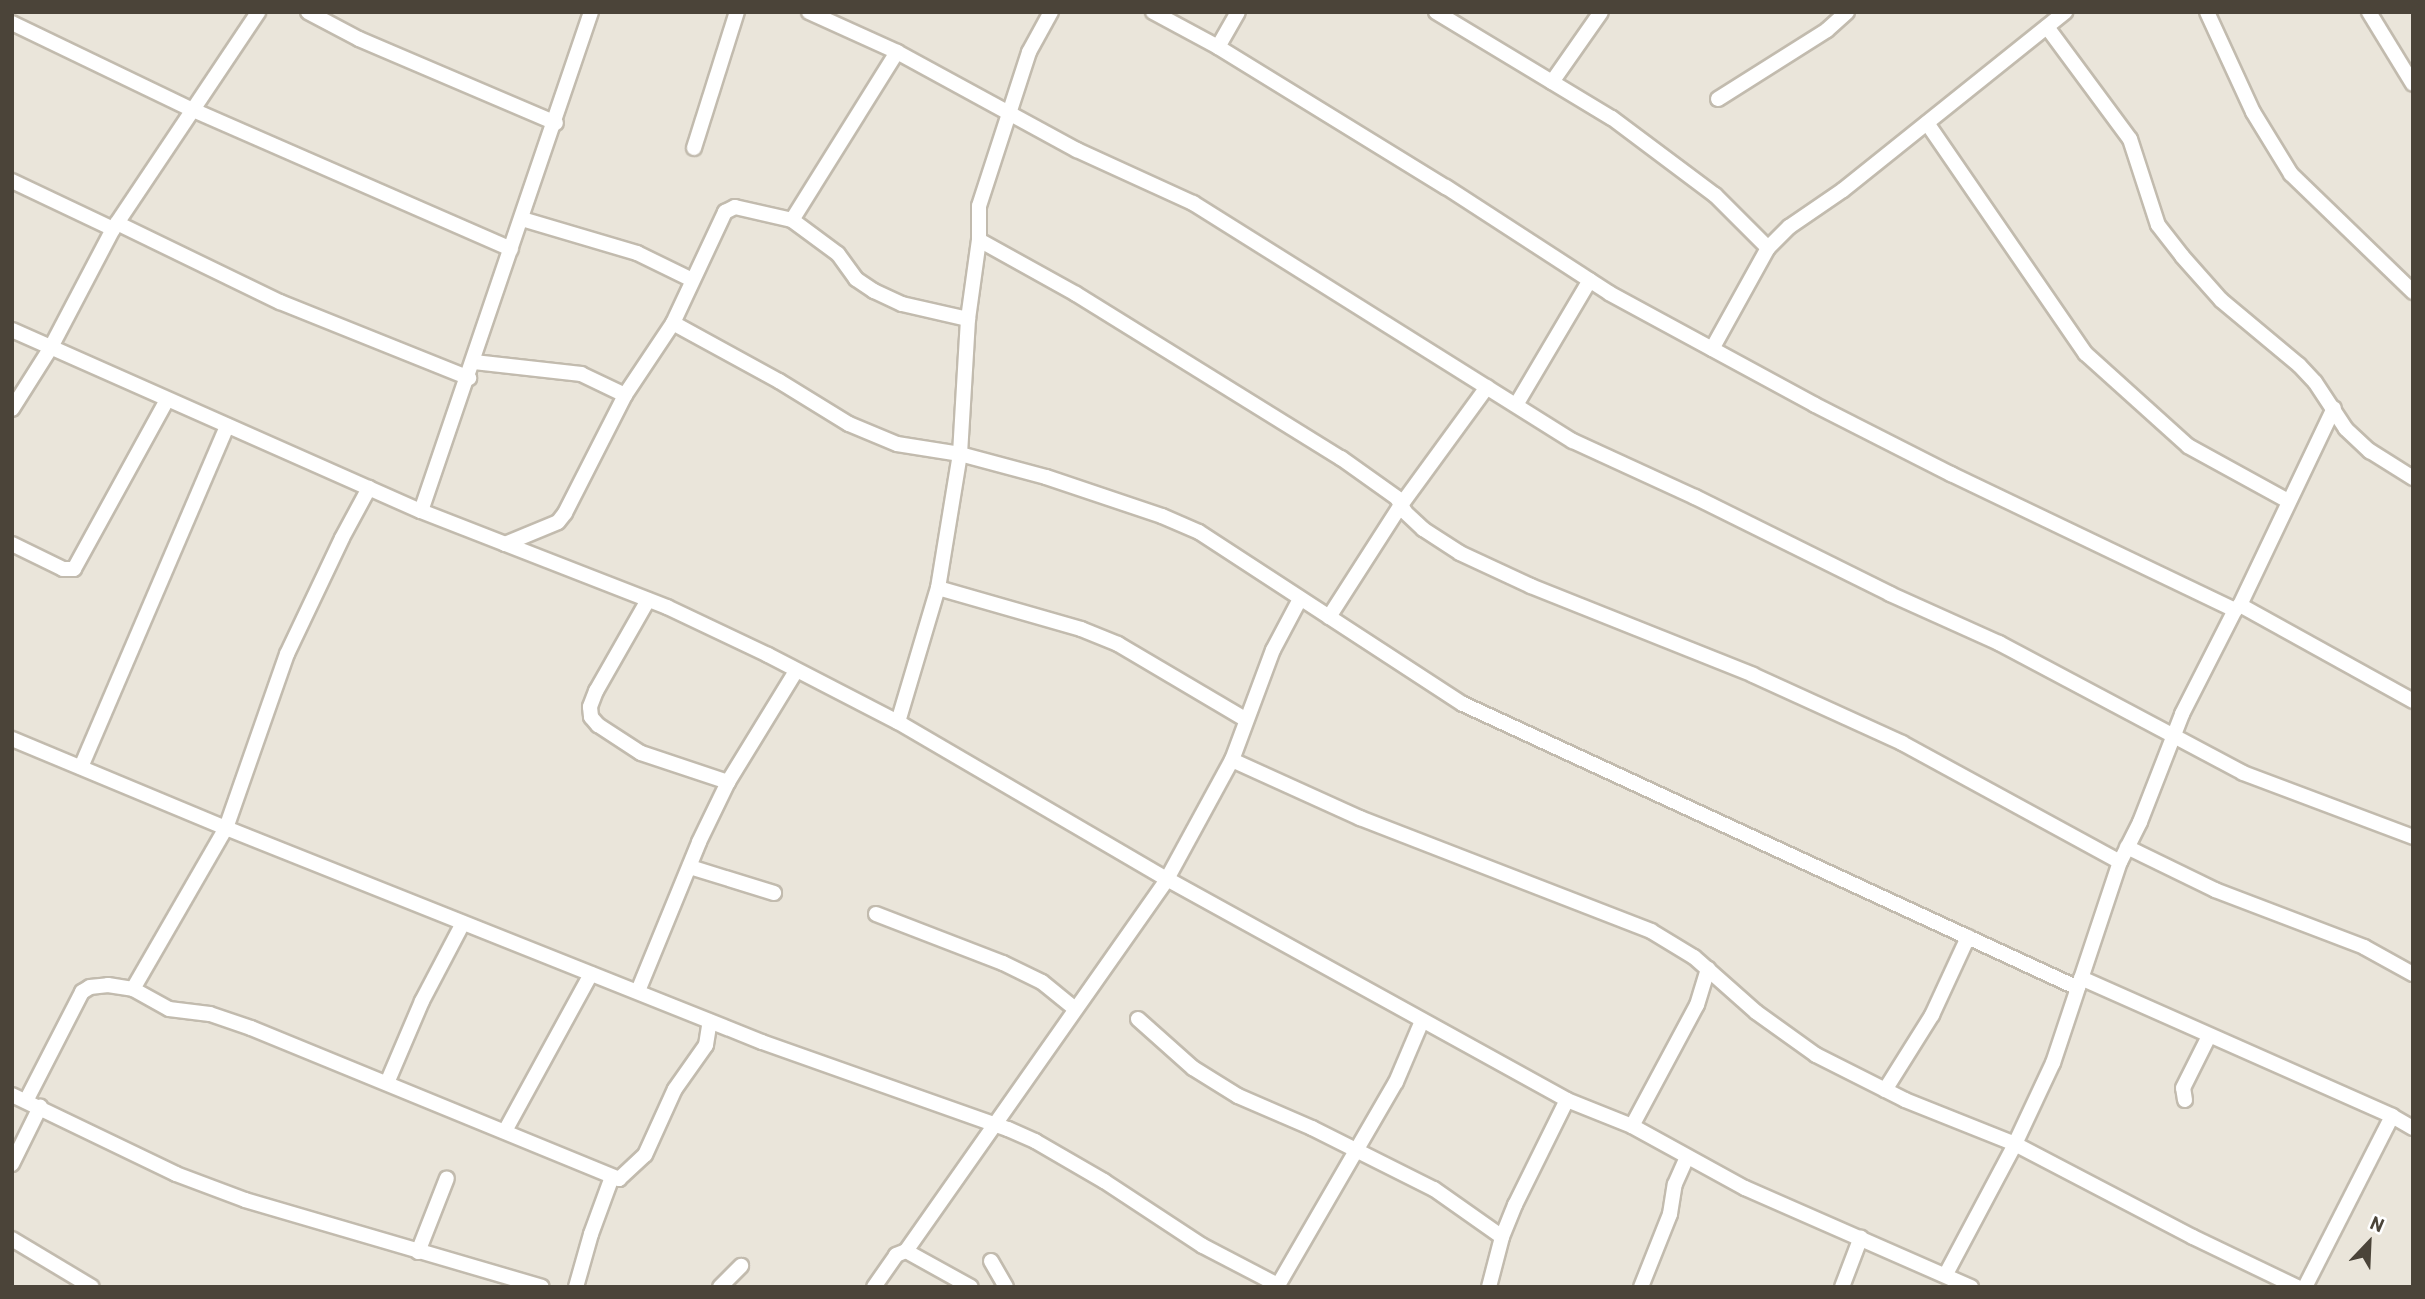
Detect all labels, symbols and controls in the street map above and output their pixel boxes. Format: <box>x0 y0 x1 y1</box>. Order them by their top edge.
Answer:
north arrow <box>2334 1208 2404 1278</box>
text: N <box>2367 1210 2388 1236</box>

